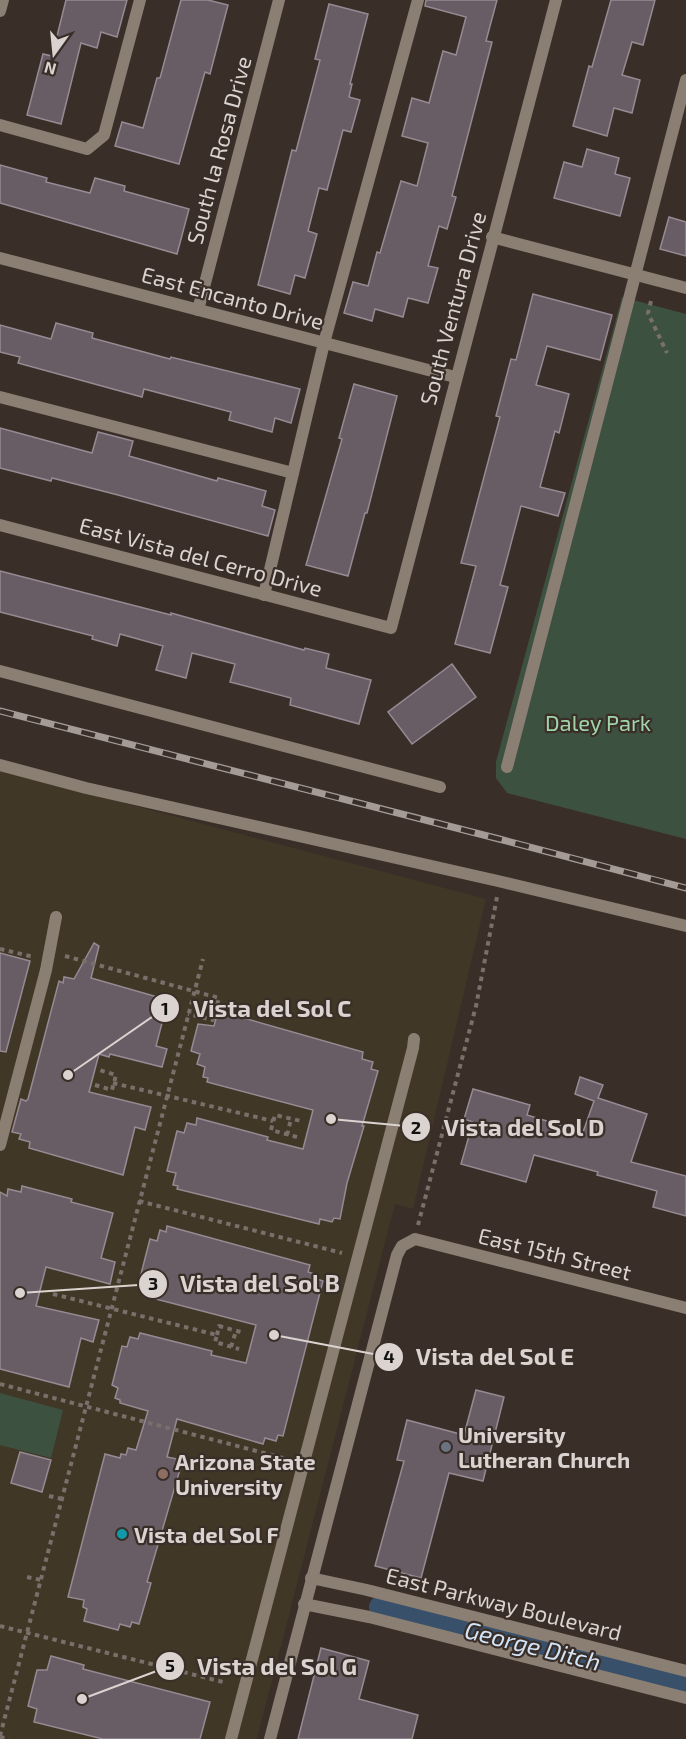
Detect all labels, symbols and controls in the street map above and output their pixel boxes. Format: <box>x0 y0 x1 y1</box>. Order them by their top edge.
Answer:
north arrow <box>24 24 84 84</box>
street label: South la Rosa Drive <box>180 53 256 247</box>
text: N <box>42 58 58 80</box>
street label: South Ventura Drive <box>414 209 490 407</box>
street label: East Encanto Drive <box>139 260 327 334</box>
street label: East Vista del Cerro Drive <box>77 511 325 601</box>
park label: Daley Park <box>545 709 651 735</box>
callout: Vista del Sol C <box>150 987 364 1029</box>
text: Vista del Sol C <box>193 993 351 1022</box>
text: 1 <box>161 997 169 1019</box>
callout: Vista del Sol D <box>401 1106 617 1148</box>
text: Vista del Sol D <box>444 1112 604 1141</box>
text: 2 <box>411 1116 421 1138</box>
street label: East 15th Street <box>476 1221 634 1285</box>
callout: Vista del Sol B <box>138 1263 353 1305</box>
text: Vista del Sol B <box>180 1268 340 1297</box>
text: 3 <box>148 1272 158 1294</box>
callout: Vista del Sol E <box>374 1336 587 1378</box>
text: Vista del Sol E <box>416 1341 574 1370</box>
text: 4 <box>383 1345 395 1367</box>
place label: University Lutheran Church <box>458 1421 630 1472</box>
marker: University Lutheran Church <box>439 1440 453 1454</box>
place label: Arizona State University <box>175 1448 316 1500</box>
marker: Arizona State University <box>156 1467 170 1481</box>
place label: Vista del Sol F <box>134 1521 279 1547</box>
marker: Vista del Sol F <box>115 1527 129 1541</box>
street label: East Parkway Boulevard <box>384 1561 624 1645</box>
water label: George Ditch <box>462 1614 604 1676</box>
callout: Vista del Sol G <box>155 1645 370 1687</box>
text: Vista del Sol G <box>197 1651 357 1680</box>
text: 5 <box>165 1654 175 1676</box>

